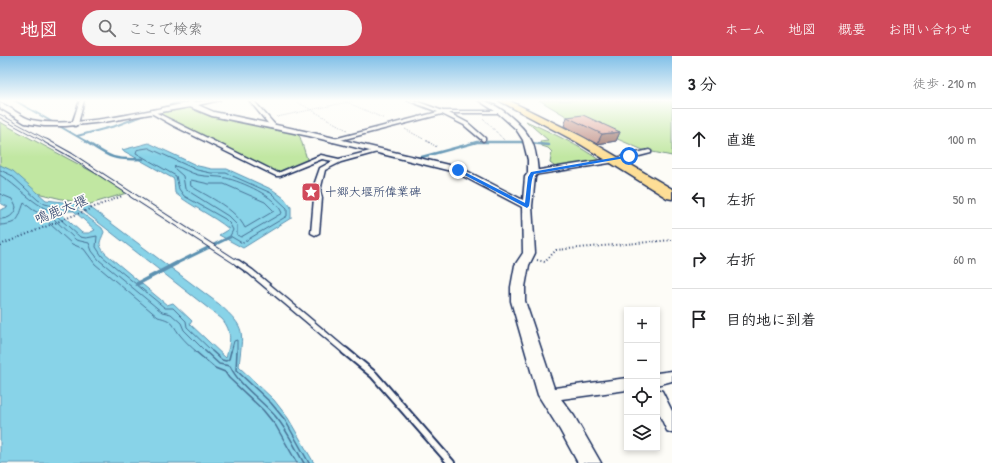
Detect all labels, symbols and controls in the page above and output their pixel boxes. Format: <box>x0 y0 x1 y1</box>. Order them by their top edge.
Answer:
search box <box>82 10 362 46</box>
text: 地図 <box>20 16 58 42</box>
icon: search <box>96 17 118 39</box>
text: ここで検索 <box>128 18 203 39</box>
text: ホーム <box>725 19 766 38</box>
text: 地図 <box>788 19 816 38</box>
text: 概要 <box>838 19 866 38</box>
text: お問い合わせ <box>888 19 972 38</box>
text: 3 分 <box>688 72 717 95</box>
text: 徒歩 · 210 m <box>913 74 976 92</box>
icon: ahead <box>688 128 710 150</box>
text: 直進 <box>726 129 756 150</box>
text: 100 m <box>948 130 976 148</box>
route start <box>620 147 638 165</box>
route end <box>449 161 467 179</box>
place icon: 十郷大堰所偉業碑 <box>300 181 322 203</box>
place label: 十郷大堰所偉業碑 <box>325 183 421 200</box>
icon: left <box>688 188 710 210</box>
street label: 鳴鹿大堰 <box>31 189 90 228</box>
text: 左折 <box>726 189 756 210</box>
text: 50 m <box>953 190 976 208</box>
icon: right <box>688 248 710 270</box>
text: 右折 <box>726 249 756 270</box>
text: 60 m <box>953 250 976 268</box>
map controls <box>624 307 660 451</box>
button: + <box>624 307 660 343</box>
icon: arrive <box>688 308 710 330</box>
text: 目的地に到着 <box>726 309 816 330</box>
button: − <box>624 343 660 379</box>
button: locate <box>624 379 660 415</box>
button: layers <box>624 415 660 451</box>

